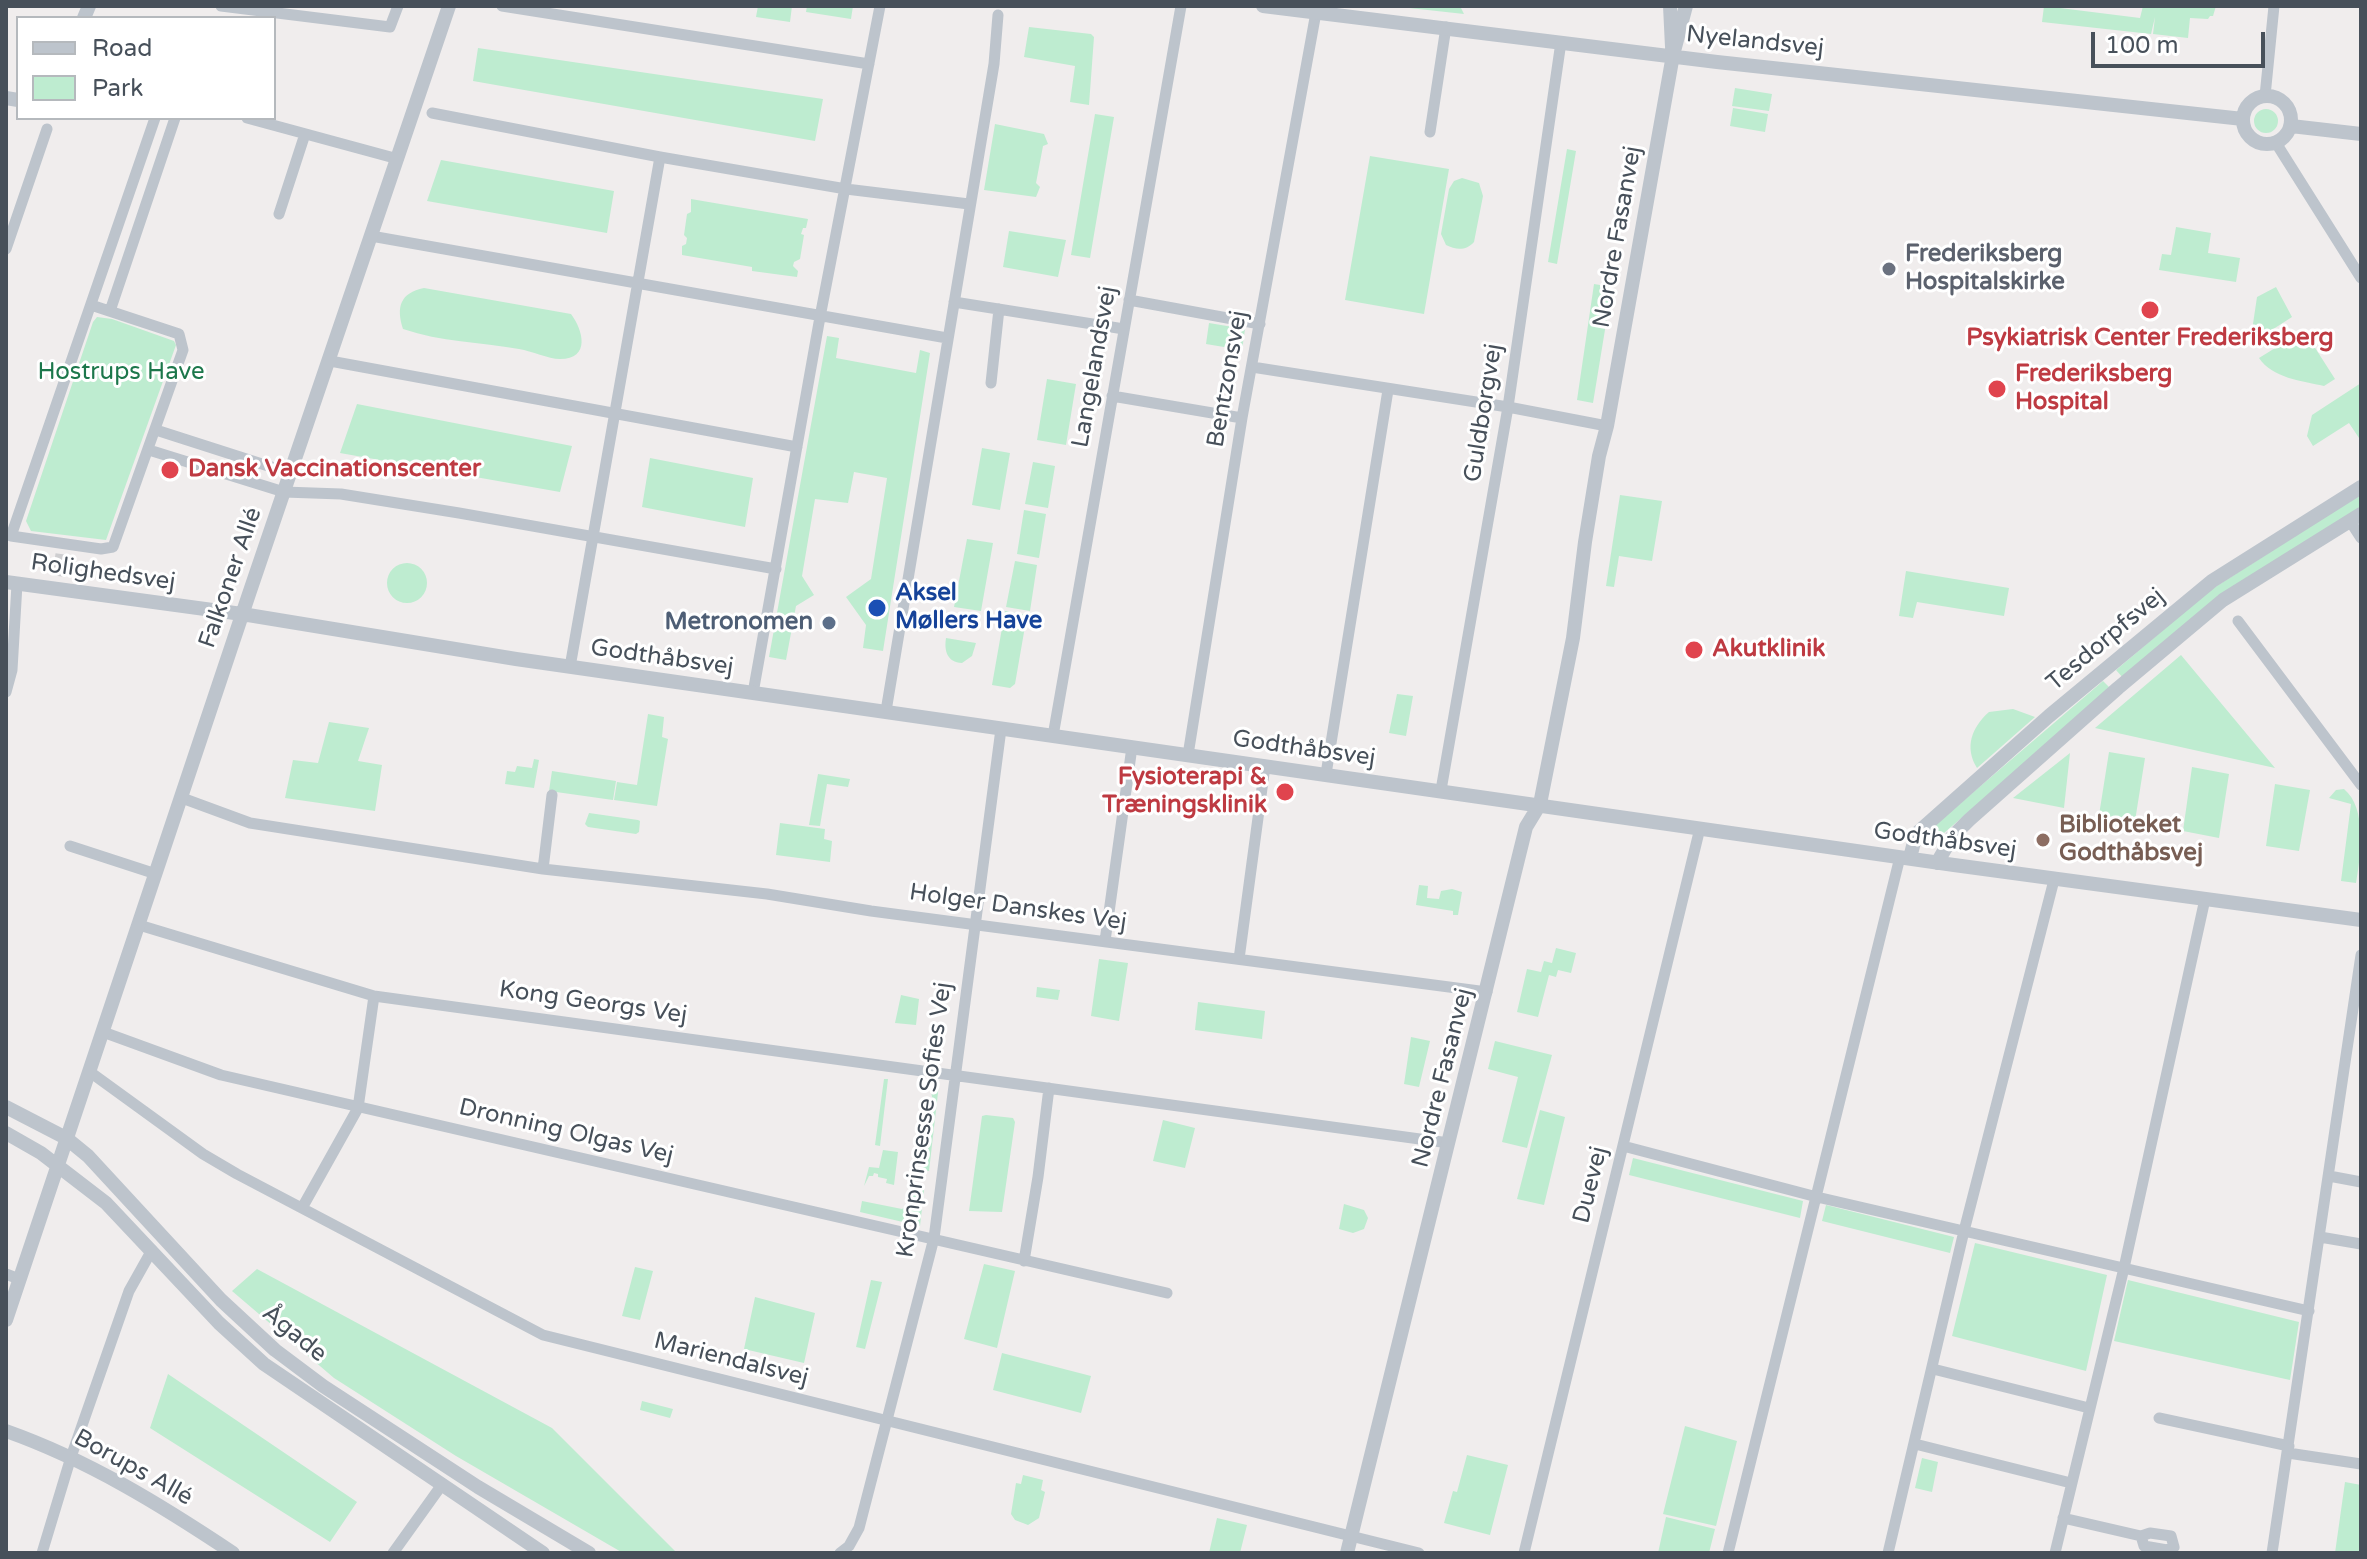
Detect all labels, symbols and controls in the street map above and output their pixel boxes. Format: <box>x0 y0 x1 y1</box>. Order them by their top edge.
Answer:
legend <box>16 16 276 120</box>
scale bar <box>2095 16 2269 66</box>
street label: Nyelandsvej <box>1685 20 1825 64</box>
text: 100 m <box>2105 31 2179 60</box>
text: Road <box>92 34 152 63</box>
text: Park <box>92 74 143 103</box>
street label: Nordre Fasanvej <box>1588 144 1648 330</box>
place label: Frederiksberg Hospitalskirke <box>1905 241 2065 297</box>
marker: Frederiksberg Hospitalskirke <box>1880 260 1898 278</box>
street label: Langelandsvej <box>1067 284 1123 450</box>
marker: Psykiatrisk Center Frederiksberg <box>2139 299 2161 321</box>
street label: Bentzonsvej <box>1202 308 1254 450</box>
place label: Psykiatrisk Center Frederiksberg <box>1966 325 2334 353</box>
street label: Guldborgvej <box>1459 342 1509 484</box>
park label: Hostrups Have <box>37 359 205 387</box>
place label: Frederiksberg Hospital <box>2015 361 2172 417</box>
marker: Frederiksberg Hospital <box>1986 378 2008 400</box>
place label: Dansk Vaccinationscenter <box>188 456 481 484</box>
marker: Dansk Vaccinationscenter <box>159 459 181 481</box>
street label: Falkoner Allé <box>194 504 268 652</box>
street label: Rolighedsvej <box>29 549 177 597</box>
place label: Aksel Møllers Have <box>895 580 1042 636</box>
street label: Tesdorpfsvej <box>2041 582 2171 698</box>
marker: Aksel Møllers Have <box>866 597 888 619</box>
place label: Metronomen <box>665 609 813 637</box>
marker: Metronomen <box>820 614 838 632</box>
street label: Godthåbsvej <box>589 634 735 682</box>
place label: Akutklinik <box>1712 636 1825 664</box>
marker: Akutklinik <box>1683 639 1705 661</box>
street label: Godthåbsvej <box>1231 725 1377 773</box>
place label: Fysioterapi & Træningsklinik <box>1102 764 1267 820</box>
marker: Fysioterapi & Træningsklinik <box>1274 781 1296 803</box>
place label: Biblioteket Godthåbsvej <box>2059 812 2203 868</box>
street label: Godthåbsvej <box>1872 817 2018 865</box>
marker: Biblioteket Godthåbsvej <box>2034 831 2052 849</box>
street label: Holger Danskes Vej <box>907 878 1129 938</box>
street label: Kong Georgs Vej <box>497 976 689 1030</box>
street label: Kronprinsesse Sofies Vej <box>891 980 959 1260</box>
street label: Nordre Fasanvej <box>1407 985 1479 1171</box>
street label: Dronning Olgas Vej <box>456 1093 676 1171</box>
street label: Duevej <box>1568 1144 1614 1226</box>
street label: Ågade <box>256 1299 332 1369</box>
street label: Mariendalsvej <box>651 1327 811 1393</box>
street label: Borups Allé <box>69 1424 197 1512</box>

